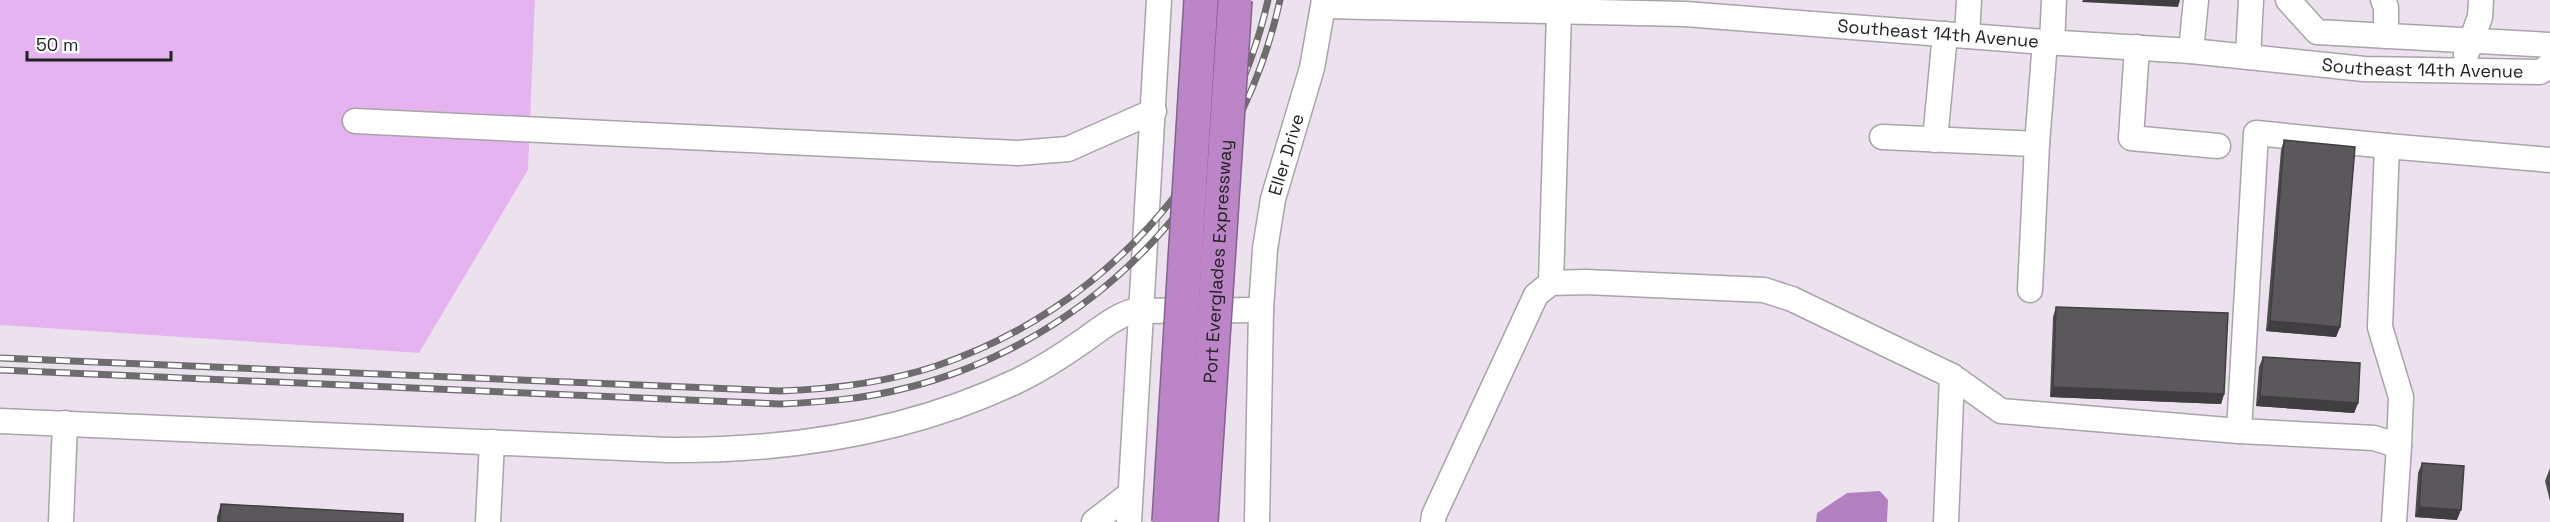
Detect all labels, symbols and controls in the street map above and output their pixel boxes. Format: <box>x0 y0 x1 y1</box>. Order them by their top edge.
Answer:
street label: Southeast 14th Avenue <box>1837 14 2040 52</box>
scale bar <box>27 24 171 62</box>
text: 50 m <box>36 33 78 56</box>
street label: Southeast 14th Avenue <box>2321 53 2524 83</box>
street label: Eller Drive <box>1263 111 1309 198</box>
street label: Port Everglades Expressway <box>1198 139 1237 384</box>

